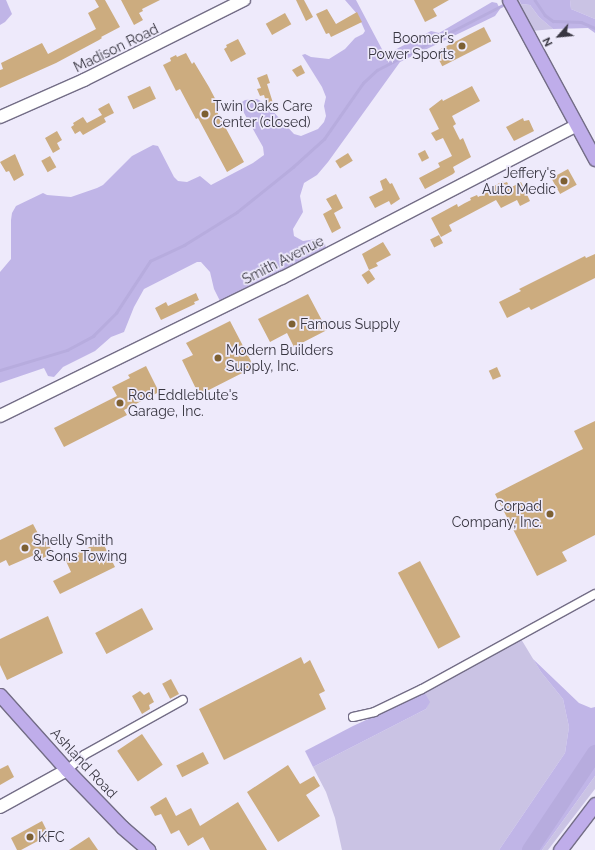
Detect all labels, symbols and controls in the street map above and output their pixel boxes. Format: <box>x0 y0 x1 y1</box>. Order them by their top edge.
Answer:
north arrow <box>539 16 579 56</box>
street label: Madison Road <box>71 20 161 76</box>
place label: Boomer's Power Sports <box>368 30 454 62</box>
text: N <box>540 35 556 48</box>
marker: Boomer's Power Sports <box>457 41 467 51</box>
place label: Twin Oaks Care Center (closed) <box>213 98 313 130</box>
marker: Twin Oaks Care Center (closed) <box>200 109 210 119</box>
place label: Jeffery's Auto Medic <box>482 165 556 198</box>
marker: Jeffery's Auto Medic <box>559 176 569 186</box>
street label: Smith Avenue <box>239 232 327 288</box>
place label: Famous Supply <box>300 316 400 332</box>
marker: Famous Supply <box>287 319 297 329</box>
place label: Modern Builders Supply, Inc. <box>226 342 333 374</box>
marker: Modern Builders Supply, Inc. <box>213 353 223 363</box>
place label: Rod Eddleblute's Garage, Inc. <box>128 387 238 420</box>
marker: Rod Eddleblute's Garage, Inc. <box>115 398 125 408</box>
place label: Corpad Company, Inc. <box>452 498 542 530</box>
marker: Corpad Company, Inc. <box>545 509 555 519</box>
place label: Shelly Smith & Sons Towing <box>33 532 128 564</box>
marker: Shelly Smith & Sons Towing <box>20 543 30 553</box>
street label: Ashland Road <box>47 724 121 802</box>
place label: KFC <box>38 829 65 845</box>
marker: KFC <box>25 832 35 842</box>

